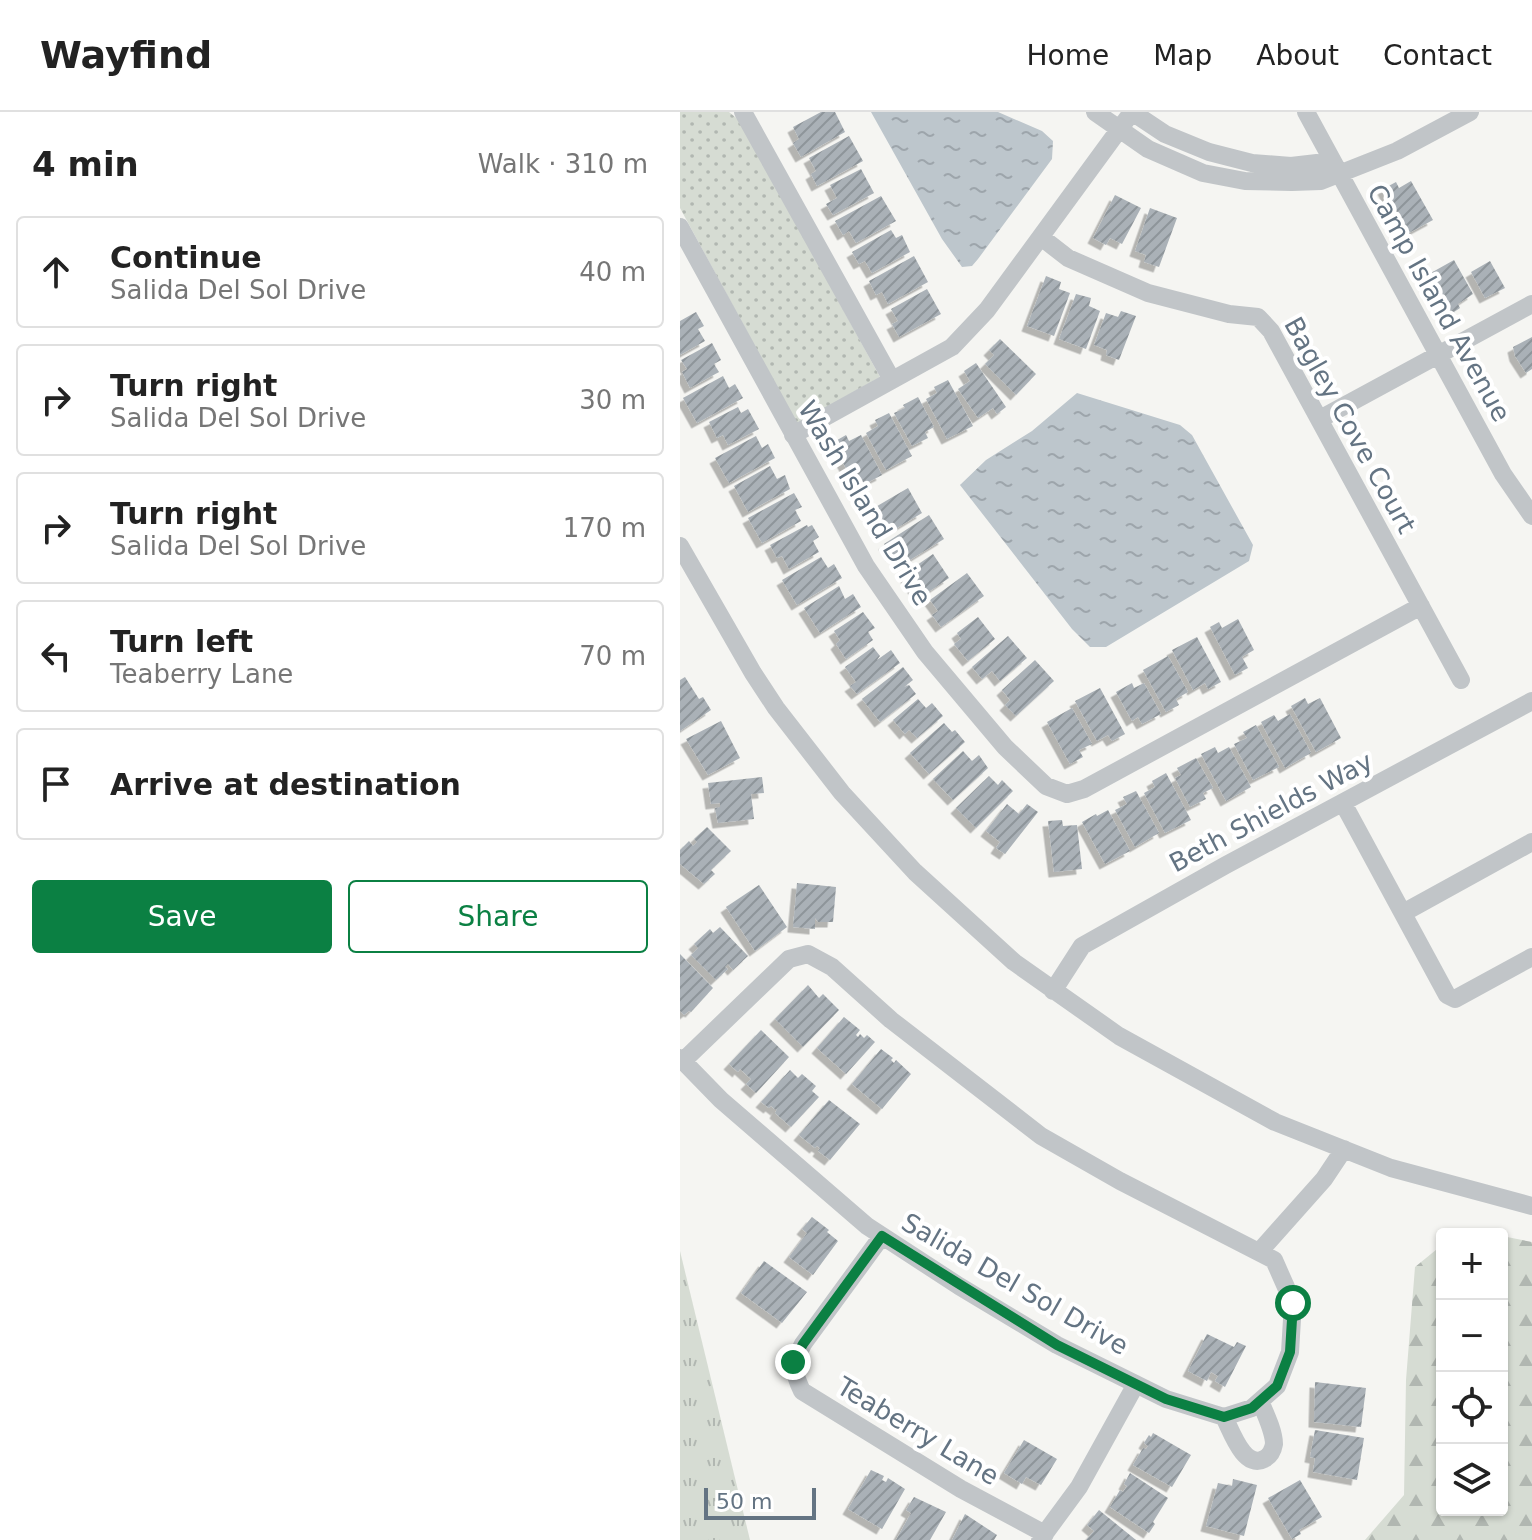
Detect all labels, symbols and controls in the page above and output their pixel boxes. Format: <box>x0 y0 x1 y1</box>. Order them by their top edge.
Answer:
text: Wayfind <box>40 33 212 77</box>
text: Home <box>1026 39 1109 72</box>
text: Map <box>1153 39 1212 72</box>
text: About <box>1256 39 1339 72</box>
text: Contact <box>1383 39 1492 72</box>
text: 4 min <box>32 144 139 184</box>
text: Walk · 310 m <box>478 149 648 179</box>
street label: Camp Island Avenue <box>1361 179 1517 427</box>
text: Continue <box>110 240 262 275</box>
icon: ahead <box>34 250 78 294</box>
text: 40 m <box>579 257 646 287</box>
text: Salida Del Sol Drive <box>110 275 366 305</box>
street label: Bagley Cove Court <box>1278 312 1422 538</box>
text: Turn right <box>110 368 277 403</box>
icon: right <box>34 378 78 422</box>
text: 30 m <box>579 385 646 415</box>
street label: Wash Island Drive <box>792 395 938 611</box>
text: Salida Del Sol Drive <box>110 403 366 433</box>
text: Turn right <box>110 496 277 531</box>
icon: right <box>34 506 78 550</box>
text: 170 m <box>563 513 646 543</box>
text: Salida Del Sol Drive <box>110 531 366 561</box>
text: Turn left <box>110 624 253 659</box>
icon: left <box>34 634 78 678</box>
text: 70 m <box>579 641 646 671</box>
text: Teaberry Lane <box>110 659 293 689</box>
street label: Beth Shields Way <box>1164 746 1378 878</box>
icon: arrive <box>34 762 78 806</box>
text: Arrive at destination <box>110 767 461 802</box>
button: Save <box>32 880 332 953</box>
button: Share <box>348 880 648 953</box>
street label: Salida Del Sol Drive <box>897 1207 1133 1361</box>
map controls <box>1436 1228 1508 1516</box>
button: + <box>1436 1228 1508 1300</box>
route start <box>1275 1285 1311 1321</box>
button: − <box>1436 1300 1508 1372</box>
route end <box>775 1344 811 1380</box>
street label: Teaberry Lane <box>831 1370 1004 1491</box>
button: locate <box>1436 1372 1508 1444</box>
button: layers <box>1436 1444 1508 1516</box>
scale bar <box>704 1484 816 1520</box>
text: 50 m <box>716 1489 772 1514</box>

